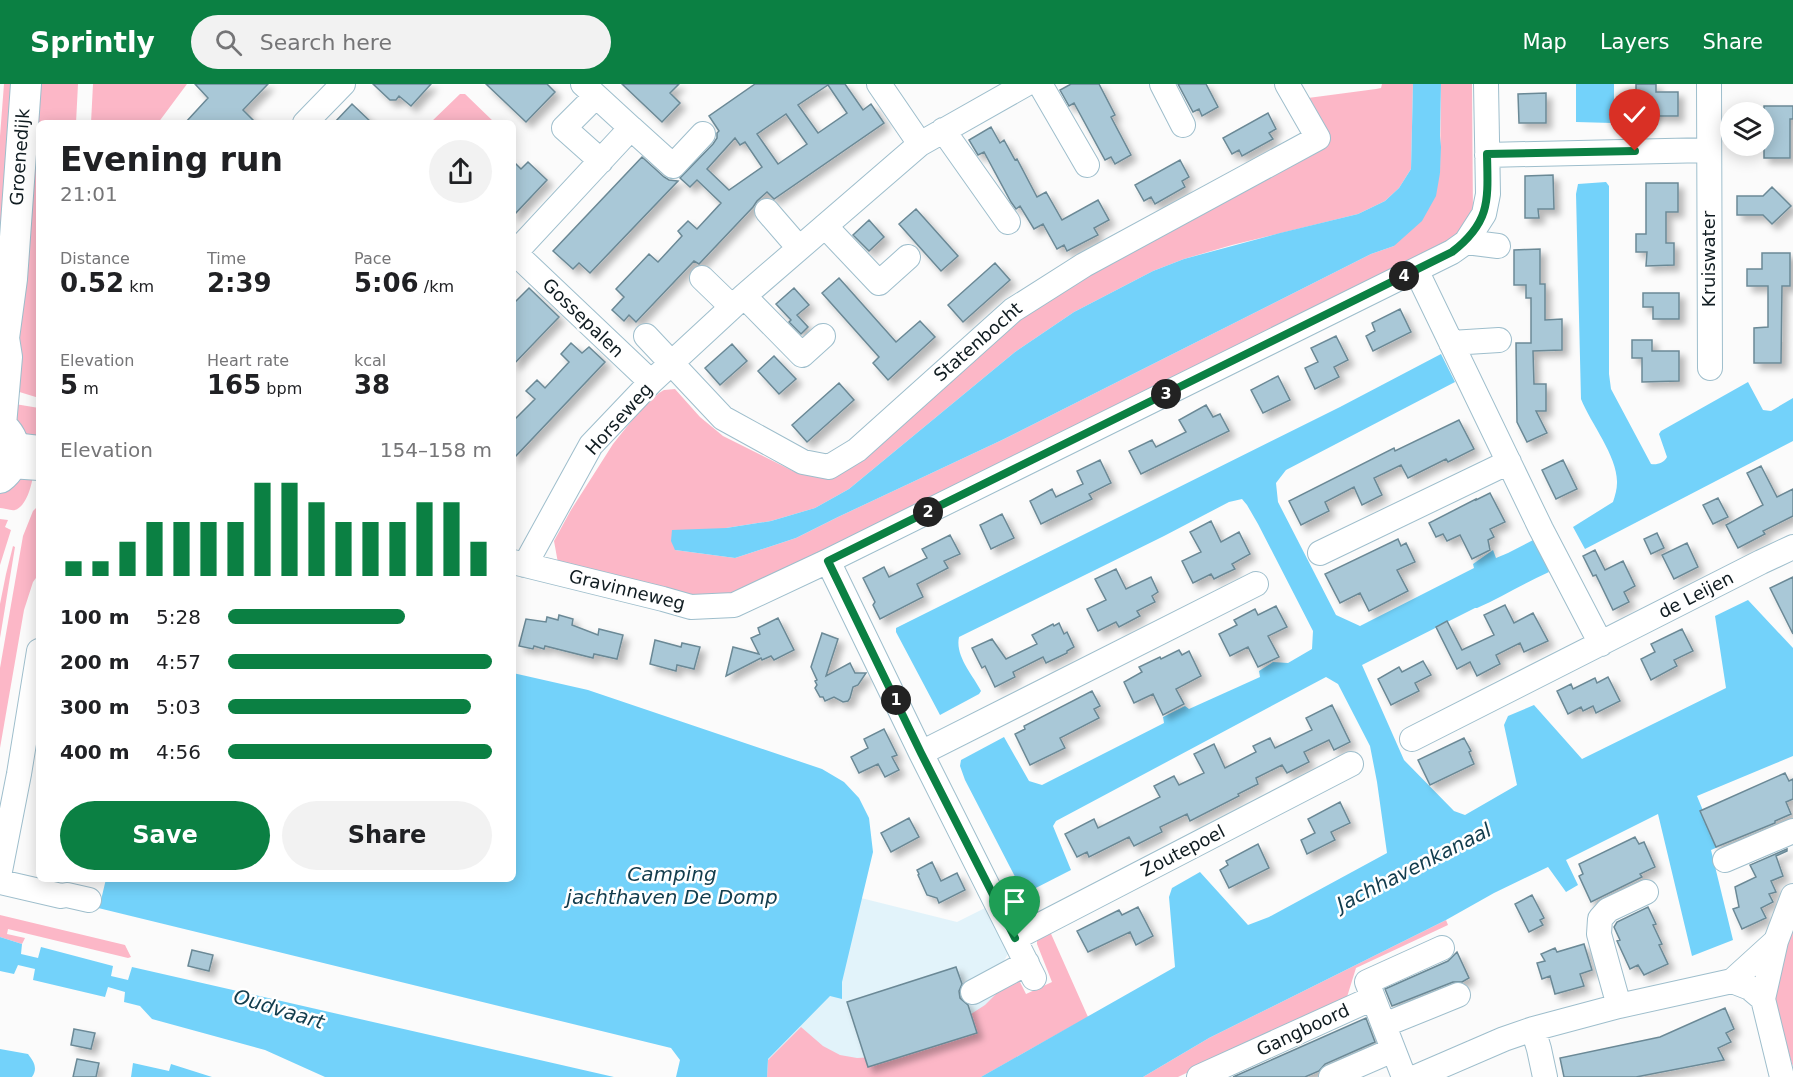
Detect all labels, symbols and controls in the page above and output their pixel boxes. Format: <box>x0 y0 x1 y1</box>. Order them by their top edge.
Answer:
search box <box>191 15 611 69</box>
text: Sprintly <box>30 26 155 59</box>
icon: search <box>212 26 245 59</box>
text: Search here <box>260 30 392 55</box>
text: Map <box>1523 30 1567 54</box>
text: Layers <box>1600 30 1669 54</box>
text: Share <box>1702 30 1763 54</box>
pin <box>1609 89 1660 151</box>
icon: check <box>1618 98 1651 131</box>
map controls <box>1720 102 1774 156</box>
button: layers <box>1720 102 1774 156</box>
street label: Groenedijk <box>6 107 33 206</box>
text: Evening run <box>60 140 283 179</box>
button: share <box>429 140 492 203</box>
text: 21:01 <box>60 182 118 206</box>
street label: Kruiswater <box>1698 210 1719 307</box>
text: Distance <box>60 249 130 268</box>
text: Time <box>207 249 246 268</box>
text: Pace <box>354 249 391 268</box>
pin: 4 <box>1389 261 1419 291</box>
text: 4 <box>1398 266 1410 285</box>
text: 0.52 <box>60 268 124 298</box>
text: 2:39 <box>207 268 272 298</box>
text: 5:06 <box>354 268 419 298</box>
street label: Gossepalen <box>538 274 628 362</box>
text: km <box>124 277 154 296</box>
text: /km <box>419 277 454 296</box>
street label: Statenbocht <box>929 298 1026 386</box>
text: Elevation <box>60 351 134 370</box>
text: Heart rate <box>207 351 289 370</box>
text: kcal <box>354 351 386 370</box>
text: 5 <box>60 370 78 400</box>
text: 165 <box>207 370 261 400</box>
text: 38 <box>354 370 390 400</box>
street label: Horseweg <box>581 378 656 459</box>
text: m <box>78 379 99 398</box>
text: bpm <box>261 379 302 398</box>
pin: 3 <box>1151 379 1181 409</box>
text: 3 <box>1160 384 1172 403</box>
text: Elevation <box>60 438 153 462</box>
text: 154–158 m <box>380 438 492 462</box>
pin: 2 <box>913 497 943 527</box>
text: 2 <box>922 502 934 521</box>
street label: Gravinneweg <box>567 565 687 614</box>
street label: de Leijen <box>1655 567 1737 622</box>
text: 100 m <box>60 605 130 629</box>
text: 5:28 <box>156 605 201 629</box>
text: 200 m <box>60 650 130 674</box>
text: 4:57 <box>156 650 201 674</box>
pin: 1 <box>881 685 911 715</box>
text: 1 <box>890 690 902 709</box>
text: 300 m <box>60 695 130 719</box>
text: 5:03 <box>156 695 201 719</box>
text: 400 m <box>60 740 130 764</box>
text: 4:56 <box>156 740 201 764</box>
button: Save <box>60 801 270 870</box>
button: Share <box>282 801 492 870</box>
water label: Jachhavenkanaal <box>1329 817 1496 918</box>
street label: Zoutepoel <box>1137 820 1228 881</box>
water label: Camping jachthaven De Domp <box>563 862 778 909</box>
pin <box>989 876 1040 938</box>
icon: arrive <box>998 885 1031 918</box>
water label: Oudvaart <box>231 984 328 1034</box>
street label: Gangboord <box>1253 999 1352 1060</box>

